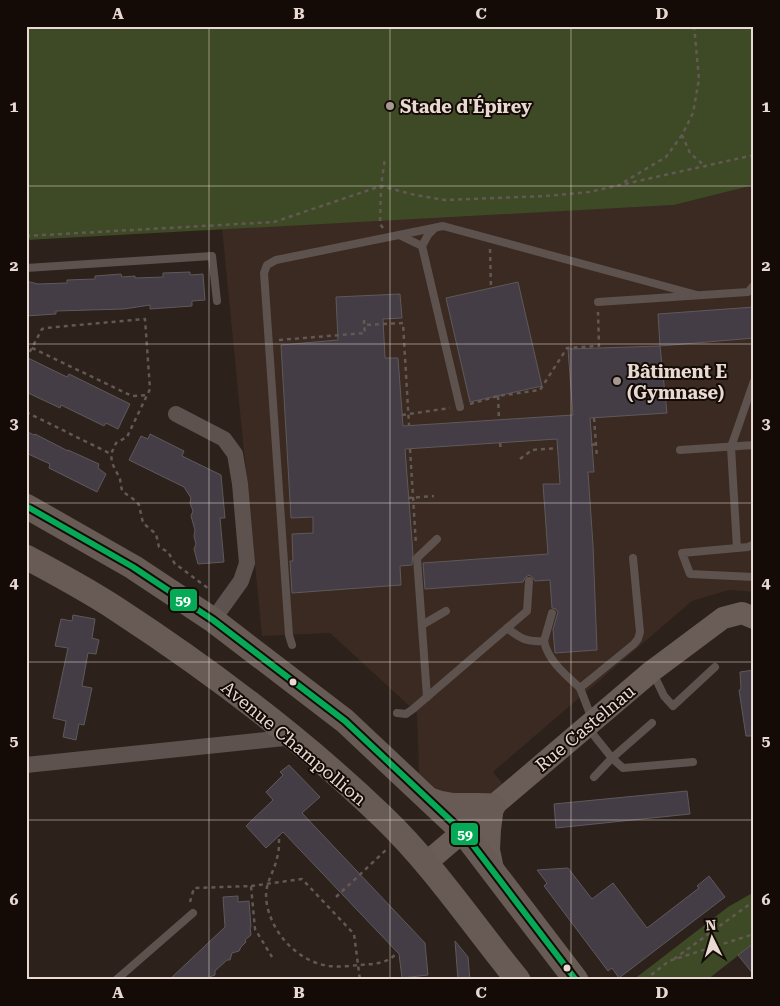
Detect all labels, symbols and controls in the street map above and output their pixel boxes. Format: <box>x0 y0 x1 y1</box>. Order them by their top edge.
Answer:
text: A <box>112 4 124 23</box>
text: B <box>293 4 305 23</box>
text: C <box>475 4 487 23</box>
text: D <box>656 4 669 23</box>
place label: Stade d'Épirey <box>400 95 532 117</box>
text: 1 <box>10 97 19 116</box>
text: 1 <box>762 97 771 116</box>
marker: Stade d'Épirey <box>384 100 396 112</box>
text: 2 <box>10 256 19 275</box>
text: 2 <box>762 256 771 275</box>
place label: Bâtiment E (Gymnase) <box>627 361 727 403</box>
marker: Bâtiment E (Gymnase) <box>611 375 623 387</box>
text: 3 <box>10 414 19 433</box>
text: 3 <box>762 414 771 433</box>
text: 4 <box>10 573 19 592</box>
text: 4 <box>762 573 771 592</box>
line badge: 59 <box>169 588 198 612</box>
text: 59 <box>175 592 191 608</box>
street label: Avenue Champollion <box>217 676 371 810</box>
unlabelled marker <box>288 677 298 687</box>
street label: Rue Castelnau <box>531 680 639 776</box>
text: 5 <box>10 731 19 750</box>
text: 5 <box>762 731 771 750</box>
line badge: 59 <box>450 822 479 846</box>
text: 59 <box>457 826 473 842</box>
text: 6 <box>10 890 19 909</box>
text: 6 <box>762 890 771 909</box>
north arrow <box>688 914 738 964</box>
text: N <box>705 917 717 933</box>
unlabelled marker <box>562 963 572 973</box>
text: A <box>112 983 124 1002</box>
text: B <box>293 983 305 1002</box>
text: C <box>475 983 487 1002</box>
text: D <box>656 983 669 1002</box>

